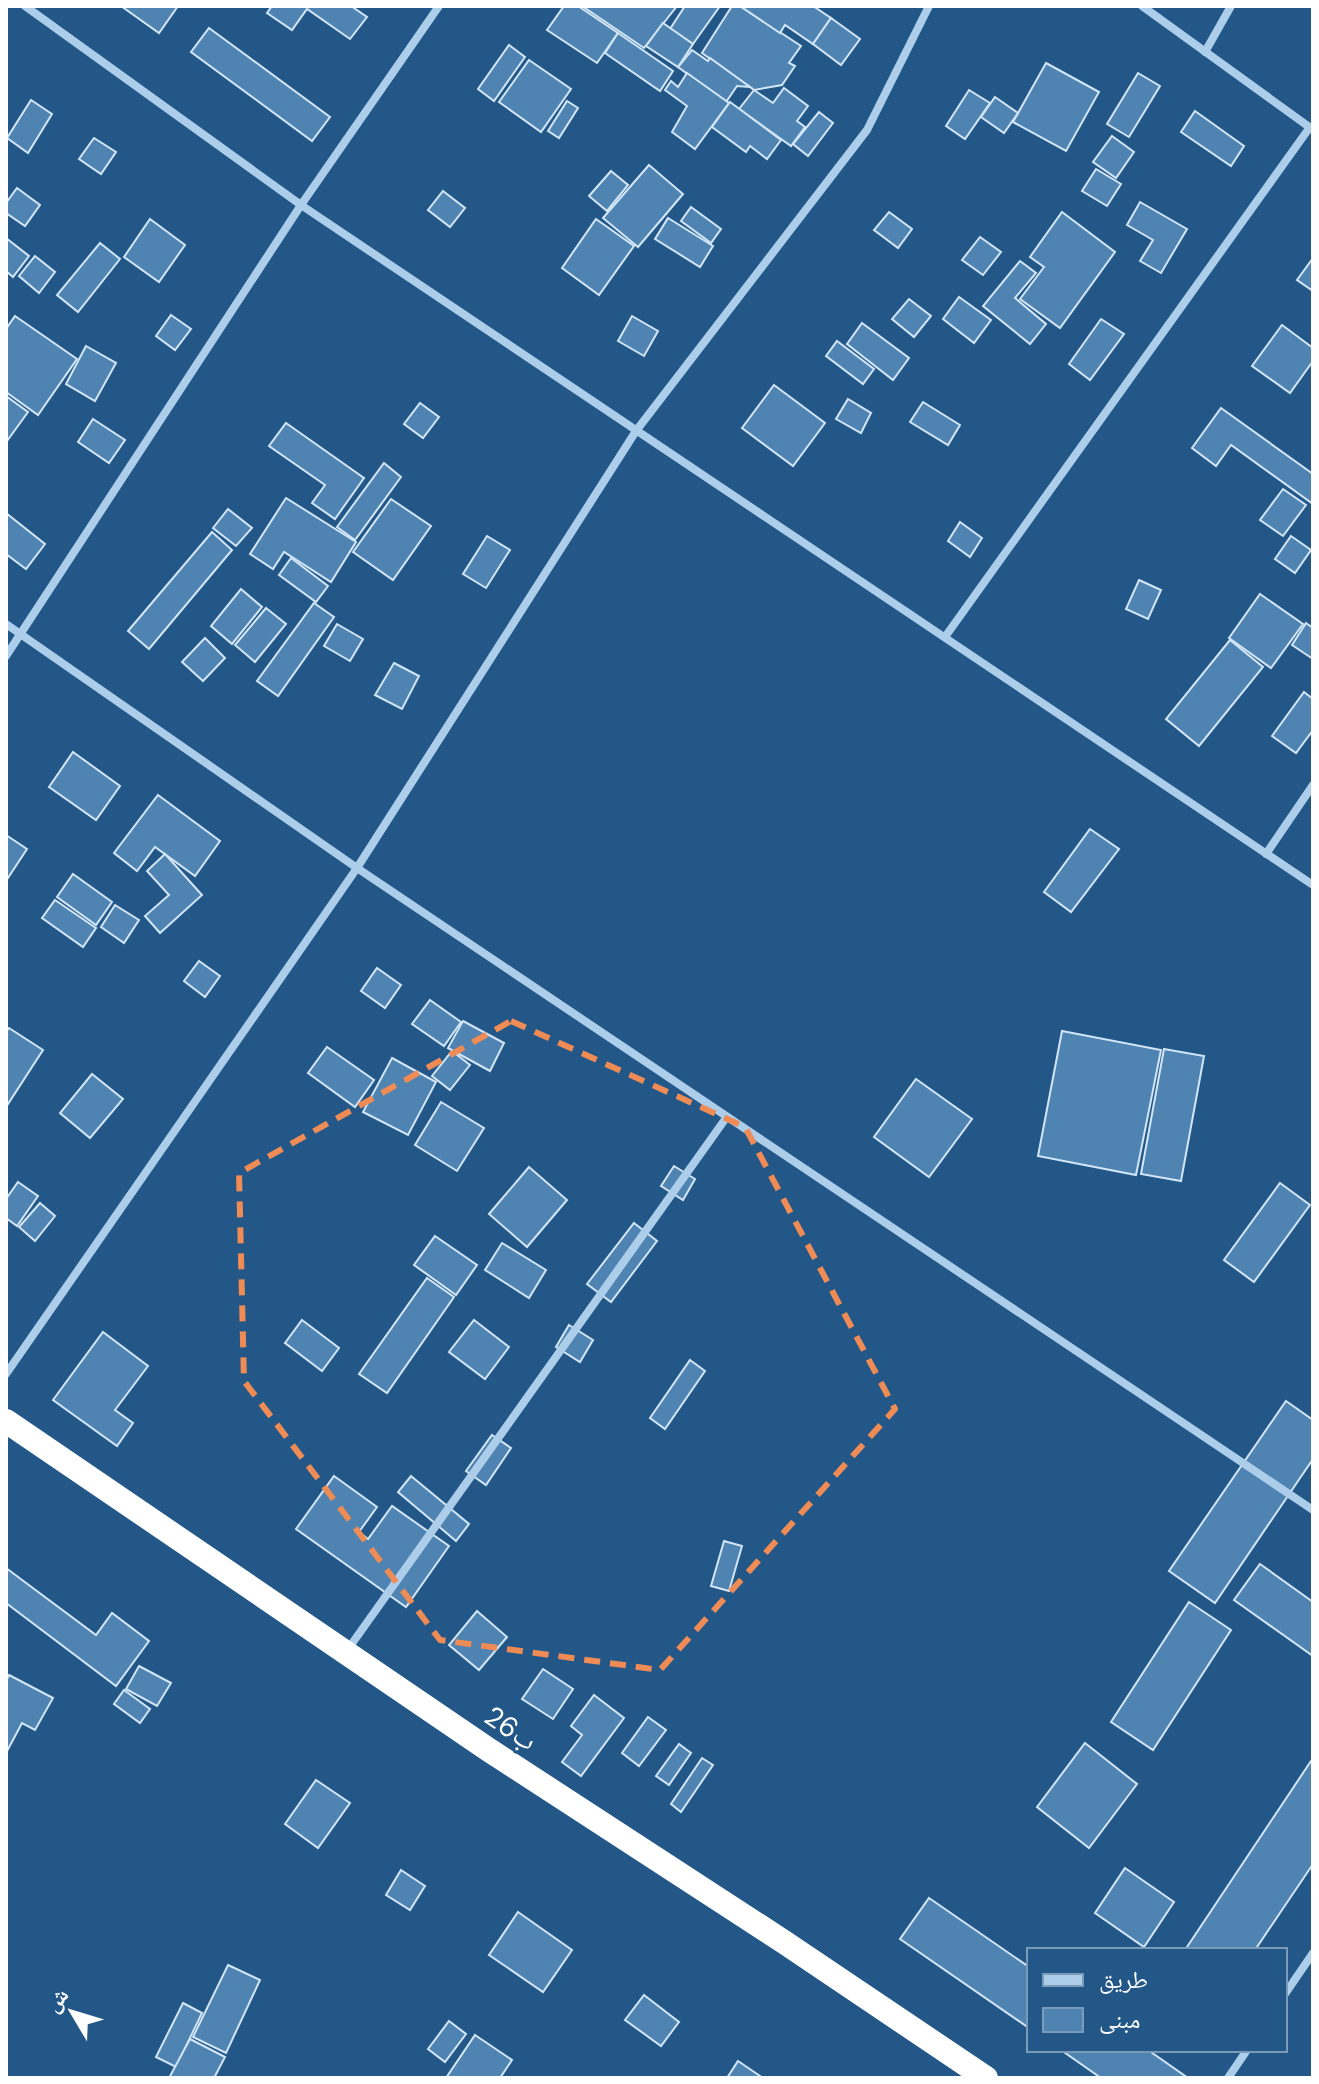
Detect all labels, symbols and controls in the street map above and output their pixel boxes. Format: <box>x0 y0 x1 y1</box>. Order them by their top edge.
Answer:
street label: 26ب <box>477 1698 544 1759</box>
legend <box>1027 1948 1287 2052</box>
text: طريق <box>1099 1964 1148 1995</box>
north arrow <box>32 1972 112 2052</box>
text: ش <box>38 1982 75 2018</box>
text: مبنى <box>1099 2004 1140 2035</box>

